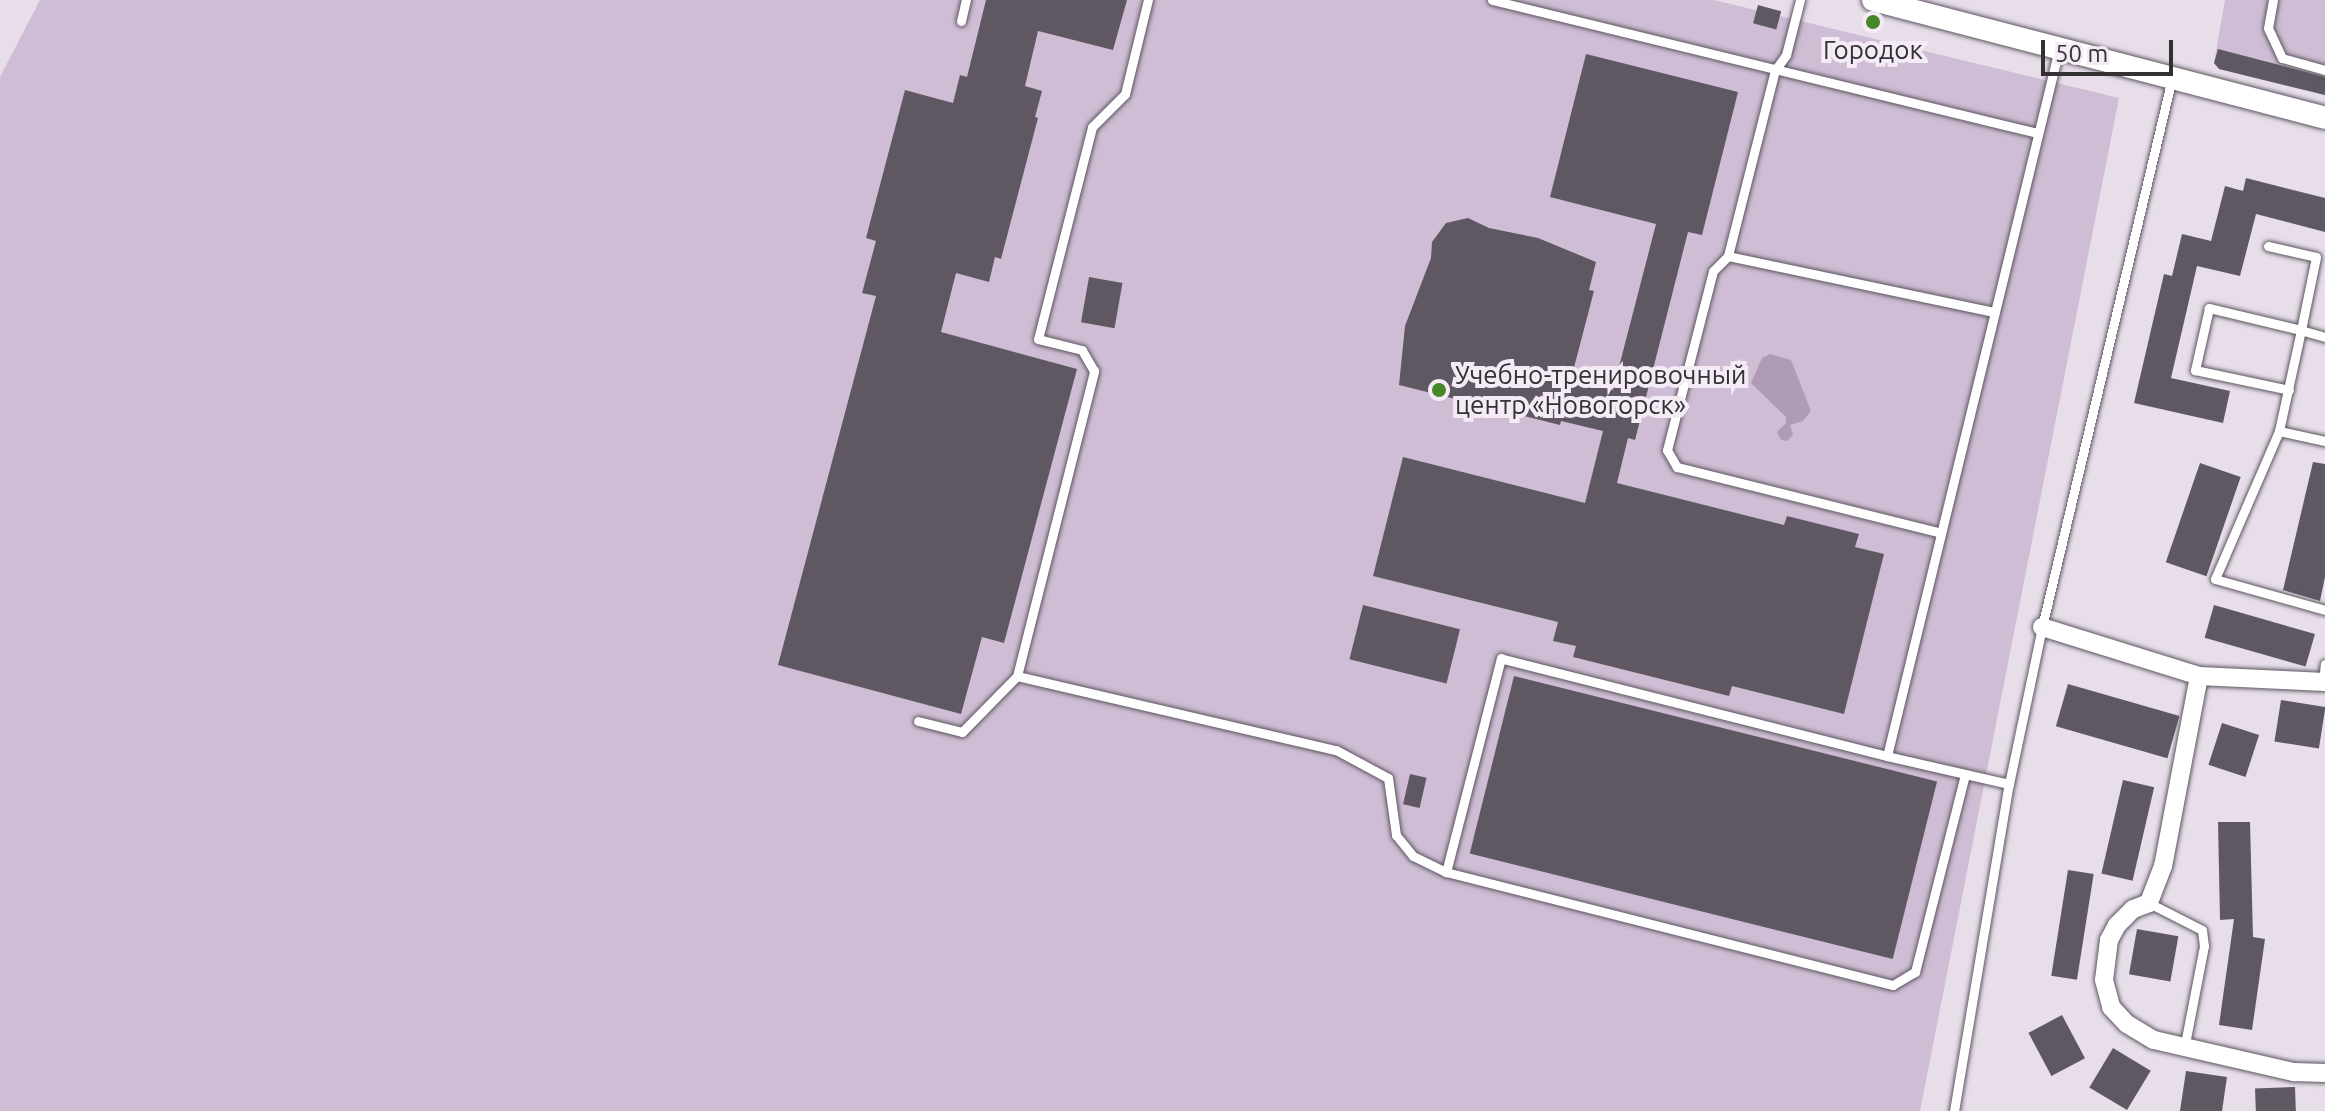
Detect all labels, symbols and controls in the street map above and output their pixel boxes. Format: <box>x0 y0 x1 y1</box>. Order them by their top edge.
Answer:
marker: Городок <box>1864 13 1882 31</box>
scale bar <box>2045 24 2177 74</box>
place label: Городок <box>1823 34 1923 66</box>
text: 50 m <box>2055 40 2108 67</box>
place label: Учебно-тренировочный центр «Новогорск» <box>1455 359 1746 420</box>
marker: Учебно-тренировочный центр «Новогорск» <box>1430 381 1448 399</box>

